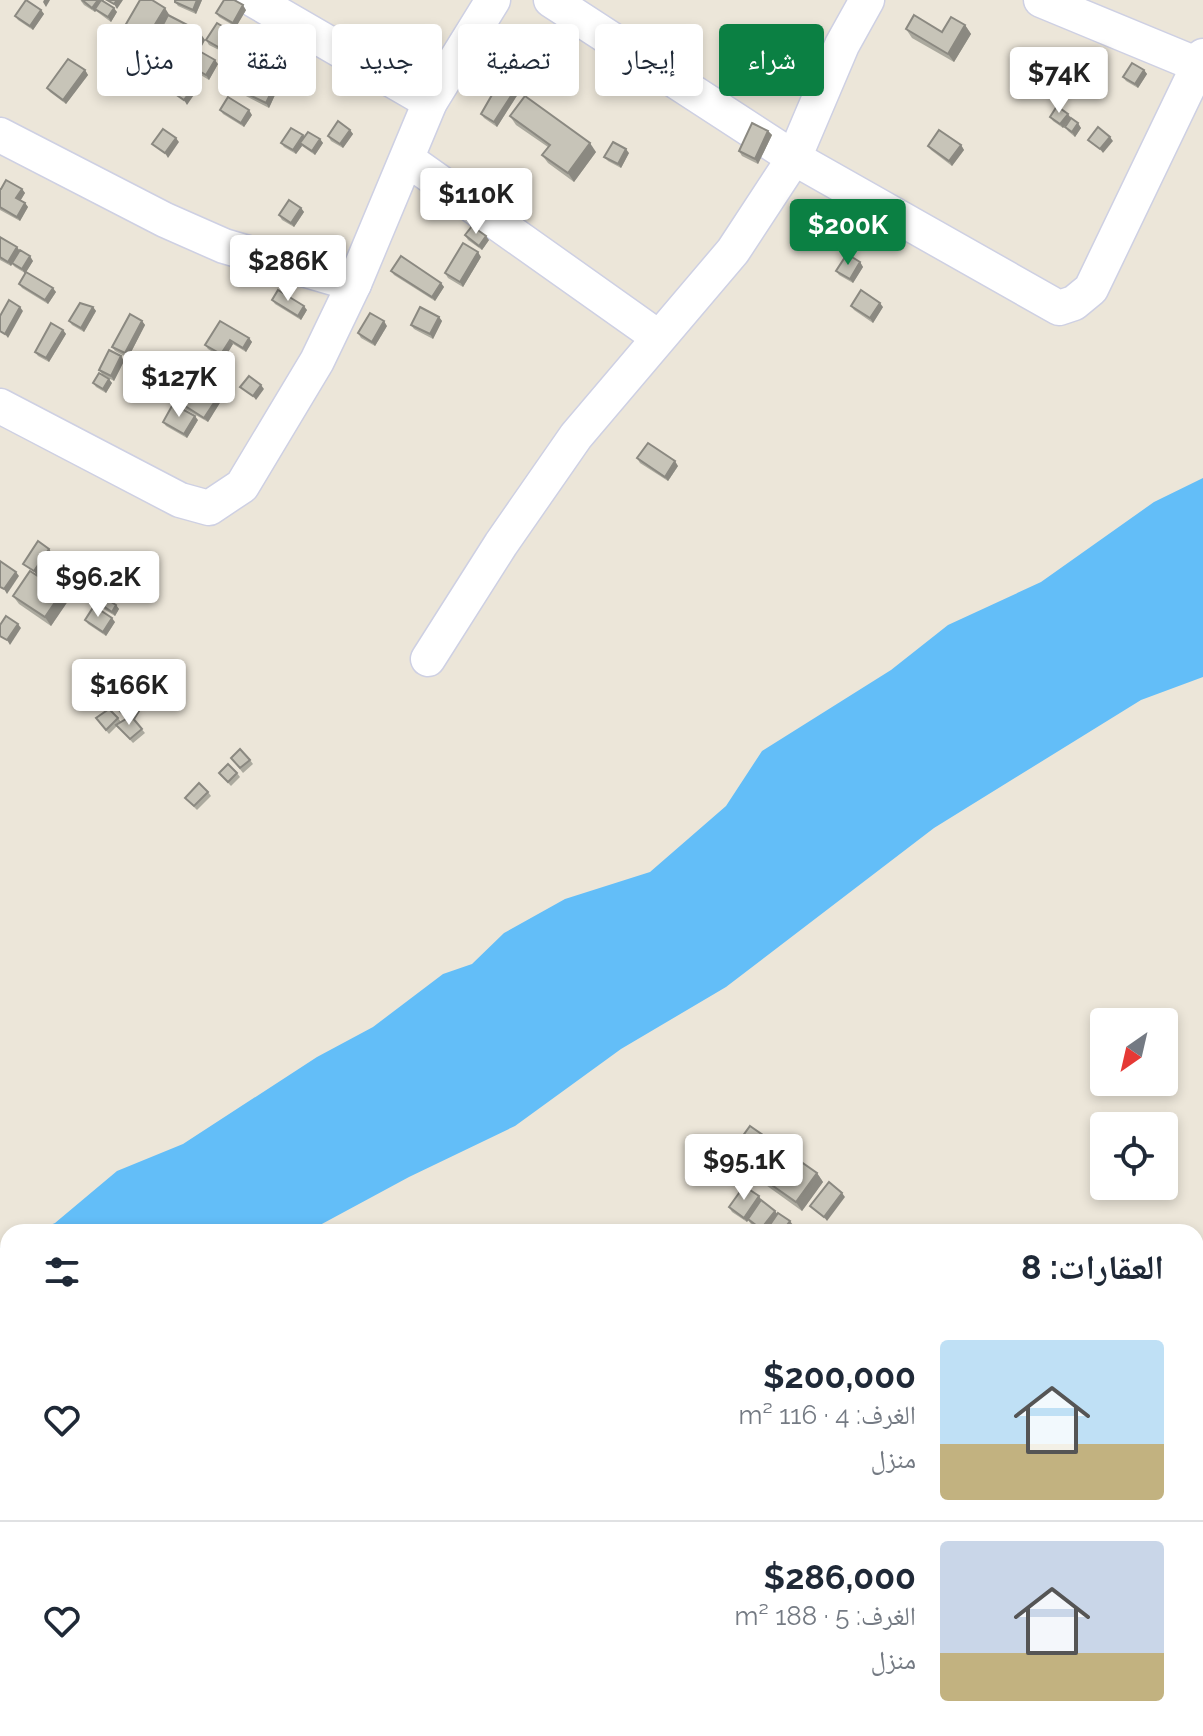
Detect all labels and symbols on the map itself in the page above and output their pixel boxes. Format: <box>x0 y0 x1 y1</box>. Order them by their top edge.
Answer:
pin: $74K <box>1012 47 1106 115</box>
pin: $110K <box>420 168 532 236</box>
pin: $200K <box>792 199 904 267</box>
pin: $286K <box>232 235 344 303</box>
pin: $127K <box>123 351 235 419</box>
pin: $96.2K <box>33 551 163 619</box>
pin: $166K <box>73 659 185 727</box>
north arrow <box>1090 1008 1178 1096</box>
pin: $95.1K <box>679 1134 809 1202</box>

